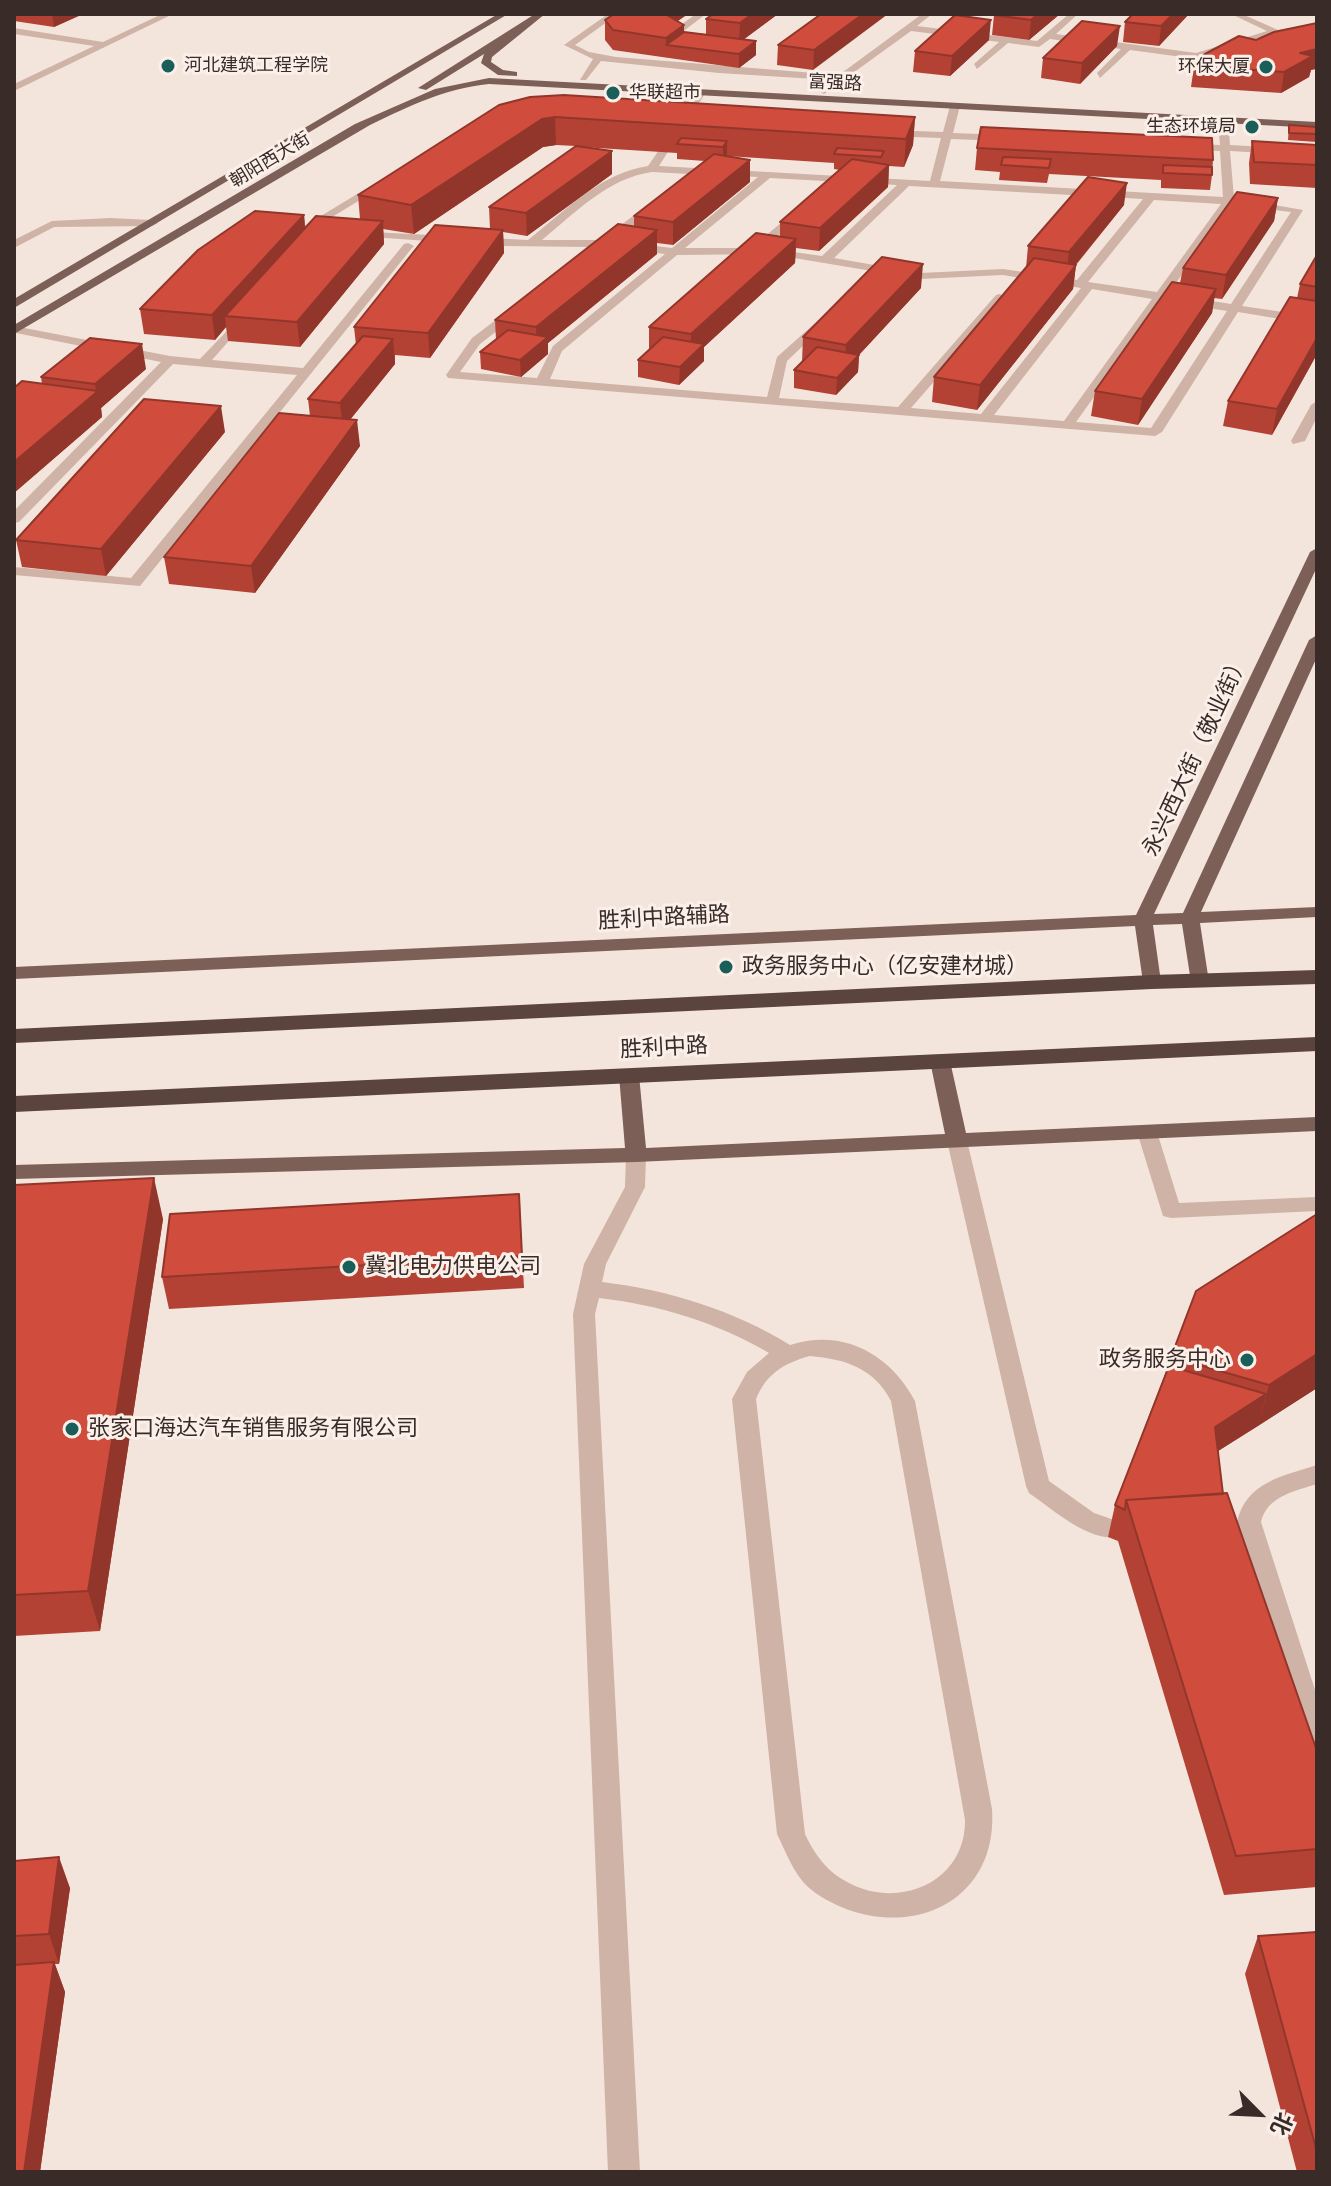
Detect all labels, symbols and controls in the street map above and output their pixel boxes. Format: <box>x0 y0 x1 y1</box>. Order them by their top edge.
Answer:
place label: 河北建筑工程学院 <box>184 55 328 77</box>
place label: 环保大厦 <box>1178 56 1250 78</box>
marker: 河北建筑工程学院 <box>159 57 177 75</box>
marker: 环保大厦 <box>1257 58 1275 76</box>
street label: 富强路 <box>807 71 863 95</box>
place label: 华联超市 <box>629 82 701 104</box>
marker: 华联超市 <box>604 84 622 102</box>
place label: 生态环境局 <box>1146 116 1236 138</box>
marker: 生态环境局 <box>1243 118 1261 136</box>
street label: 朝阳西大街 <box>226 128 314 192</box>
street label: 永兴西大街（敬业街） <box>1138 650 1254 860</box>
street label: 胜利中路辅路 <box>597 901 731 935</box>
place label: 政务服务中心（亿安建材城） <box>742 954 1028 980</box>
marker: 政务服务中心（亿安建材城） <box>717 958 735 976</box>
street label: 胜利中路 <box>619 1033 709 1063</box>
place label: 冀北电力供电公司 <box>365 1254 541 1280</box>
marker: 冀北电力供电公司 <box>340 1258 358 1276</box>
place label: 政务服务中心 <box>1099 1347 1231 1373</box>
marker: 政务服务中心 <box>1238 1351 1256 1369</box>
place label: 张家口海达汽车销售服务有限公司 <box>88 1416 418 1442</box>
marker: 张家口海达汽车销售服务有限公司 <box>63 1420 81 1438</box>
north arrow <box>1219 2074 1299 2154</box>
text: 北 <box>1265 2108 1298 2140</box>

